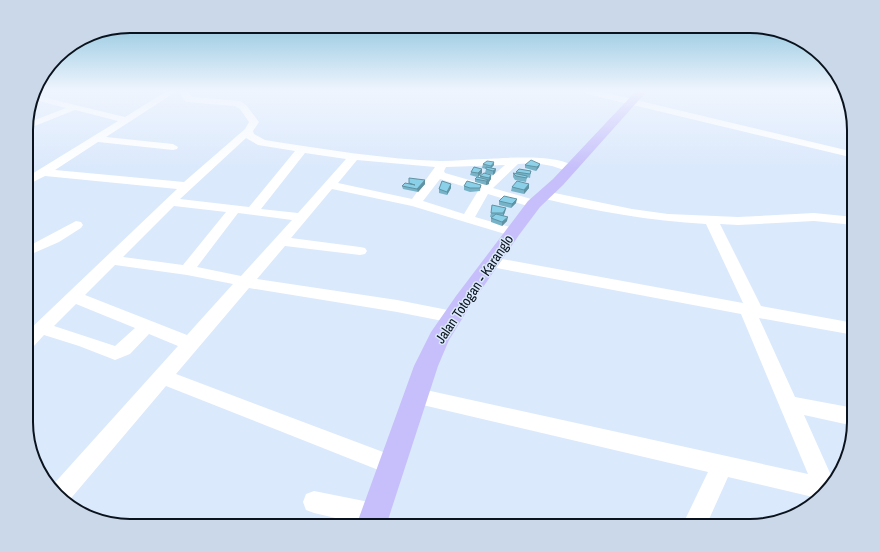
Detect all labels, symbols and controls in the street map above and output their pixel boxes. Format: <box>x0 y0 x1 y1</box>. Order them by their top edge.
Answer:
street label: Jalan Totogan - Karanglo <box>431 231 517 347</box>

